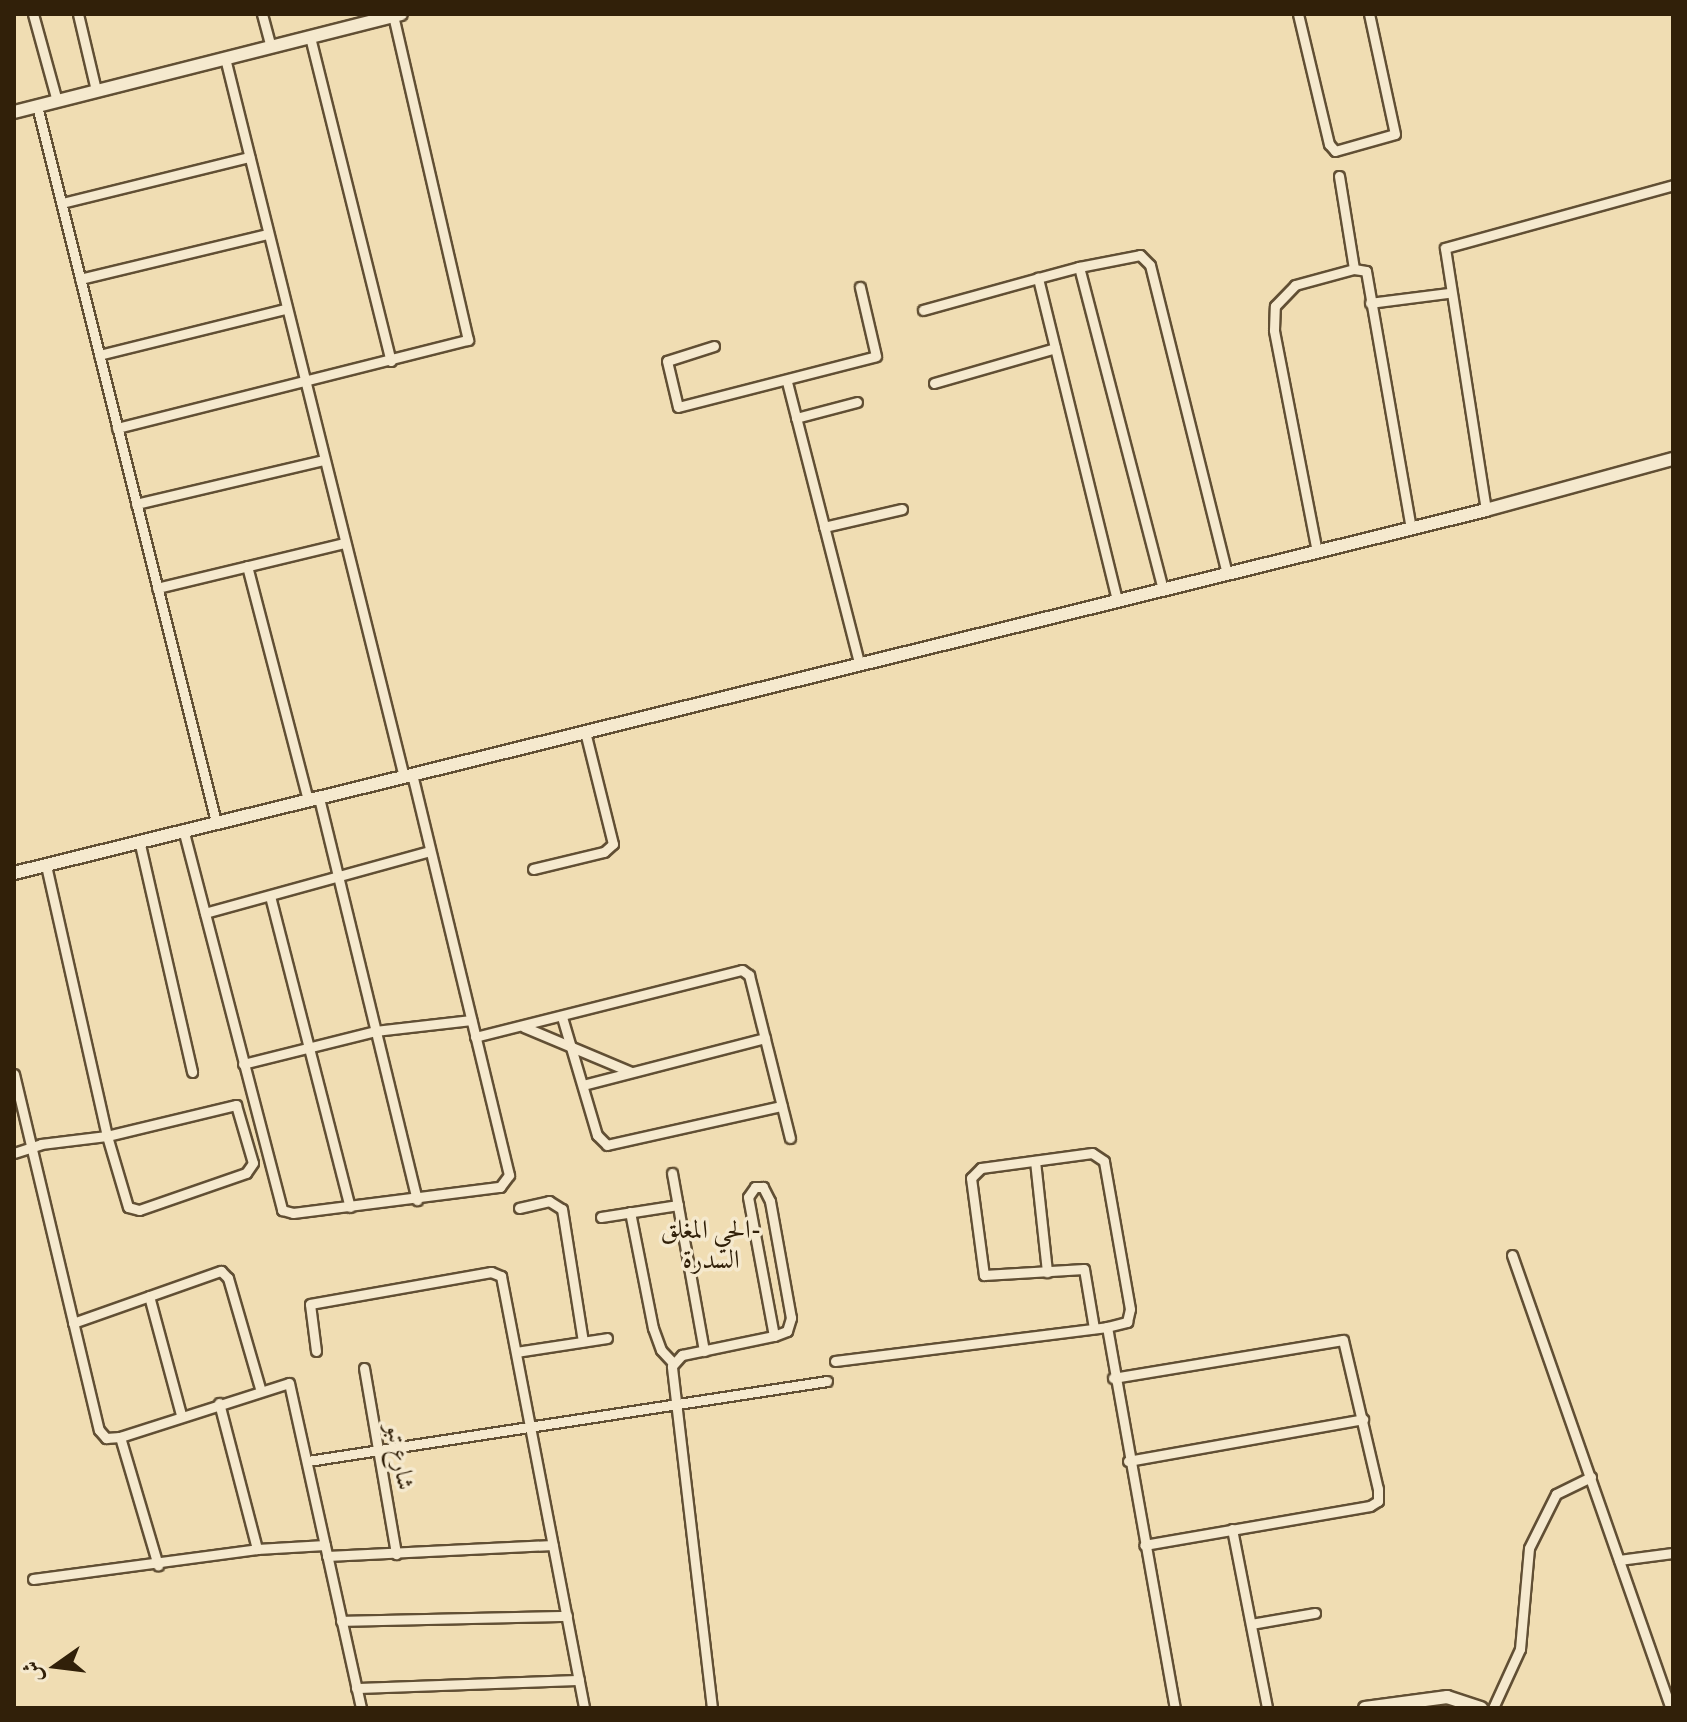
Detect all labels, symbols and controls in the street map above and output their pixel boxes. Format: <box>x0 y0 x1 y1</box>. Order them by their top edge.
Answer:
district label: الحي المغلق- السدرة <box>660 1215 762 1276</box>
street label: شارع تبو <box>380 1422 420 1492</box>
north arrow <box>16 1626 96 1706</box>
text: ش <box>16 1658 49 1686</box>

